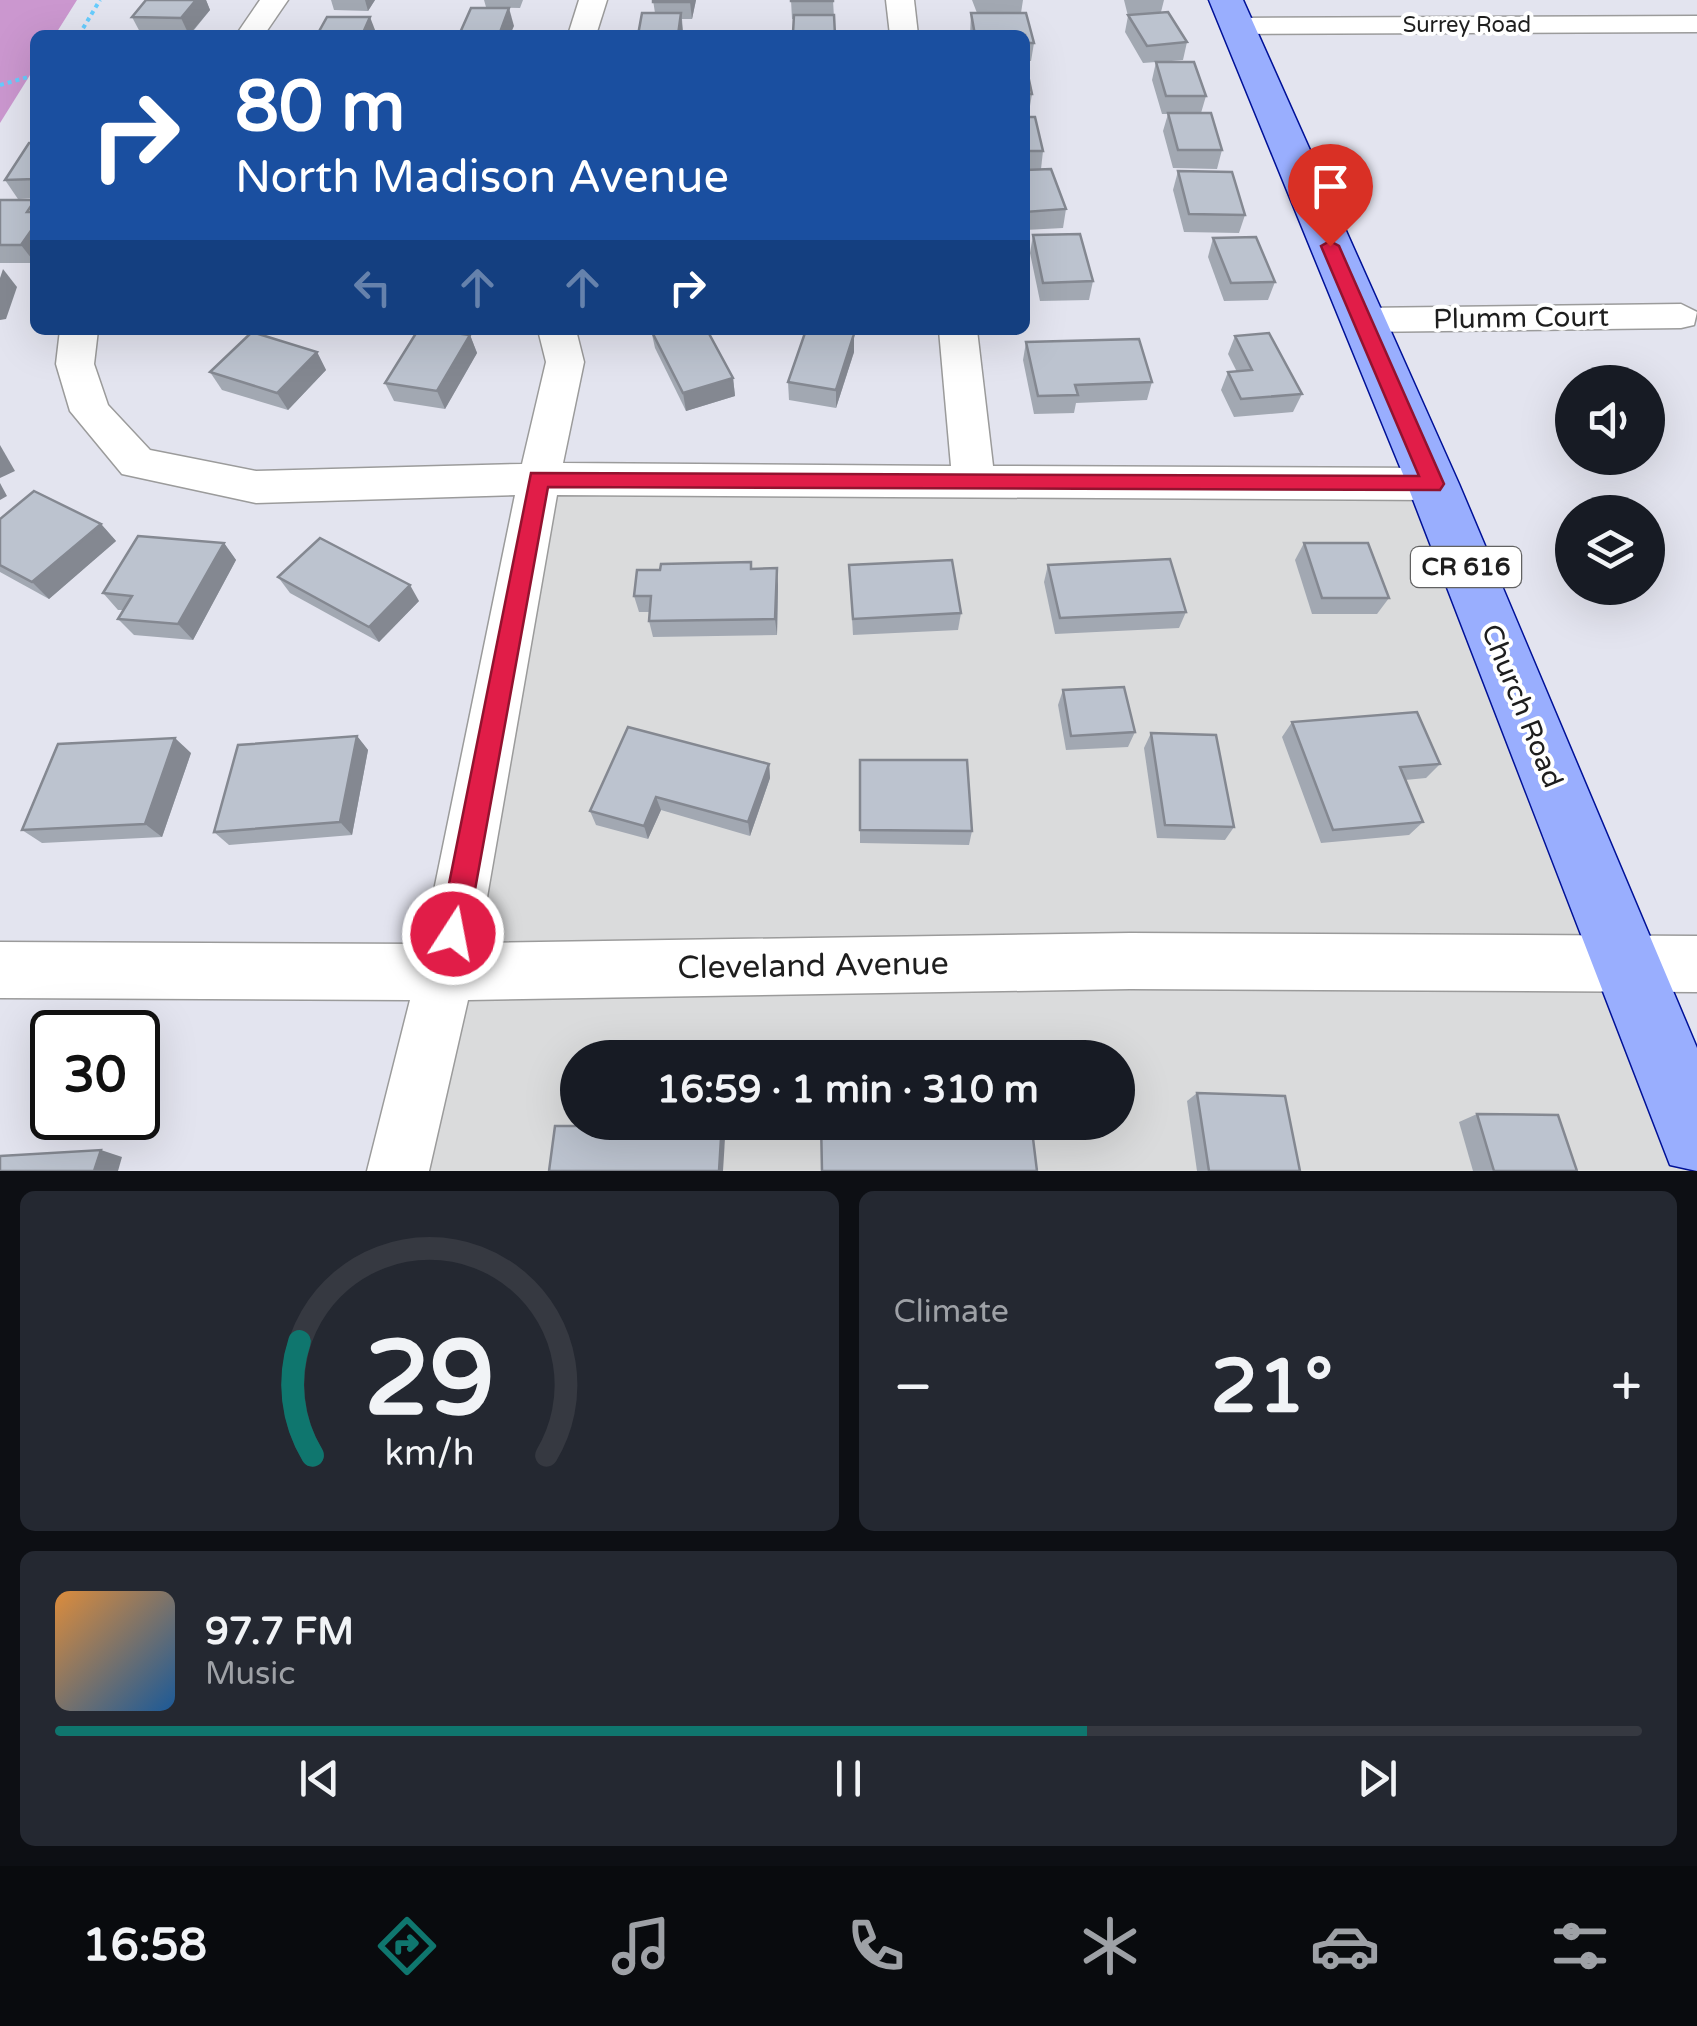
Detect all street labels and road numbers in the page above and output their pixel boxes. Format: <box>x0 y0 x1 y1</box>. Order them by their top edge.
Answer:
street label: Surrey Road <box>1403 12 1531 38</box>
street label: Plumm Court <box>1433 299 1610 337</box>
road number: CR 616 <box>1411 547 1521 587</box>
street label: Church Road <box>1474 619 1570 793</box>
street label: Cleveland Avenue <box>677 945 949 987</box>

